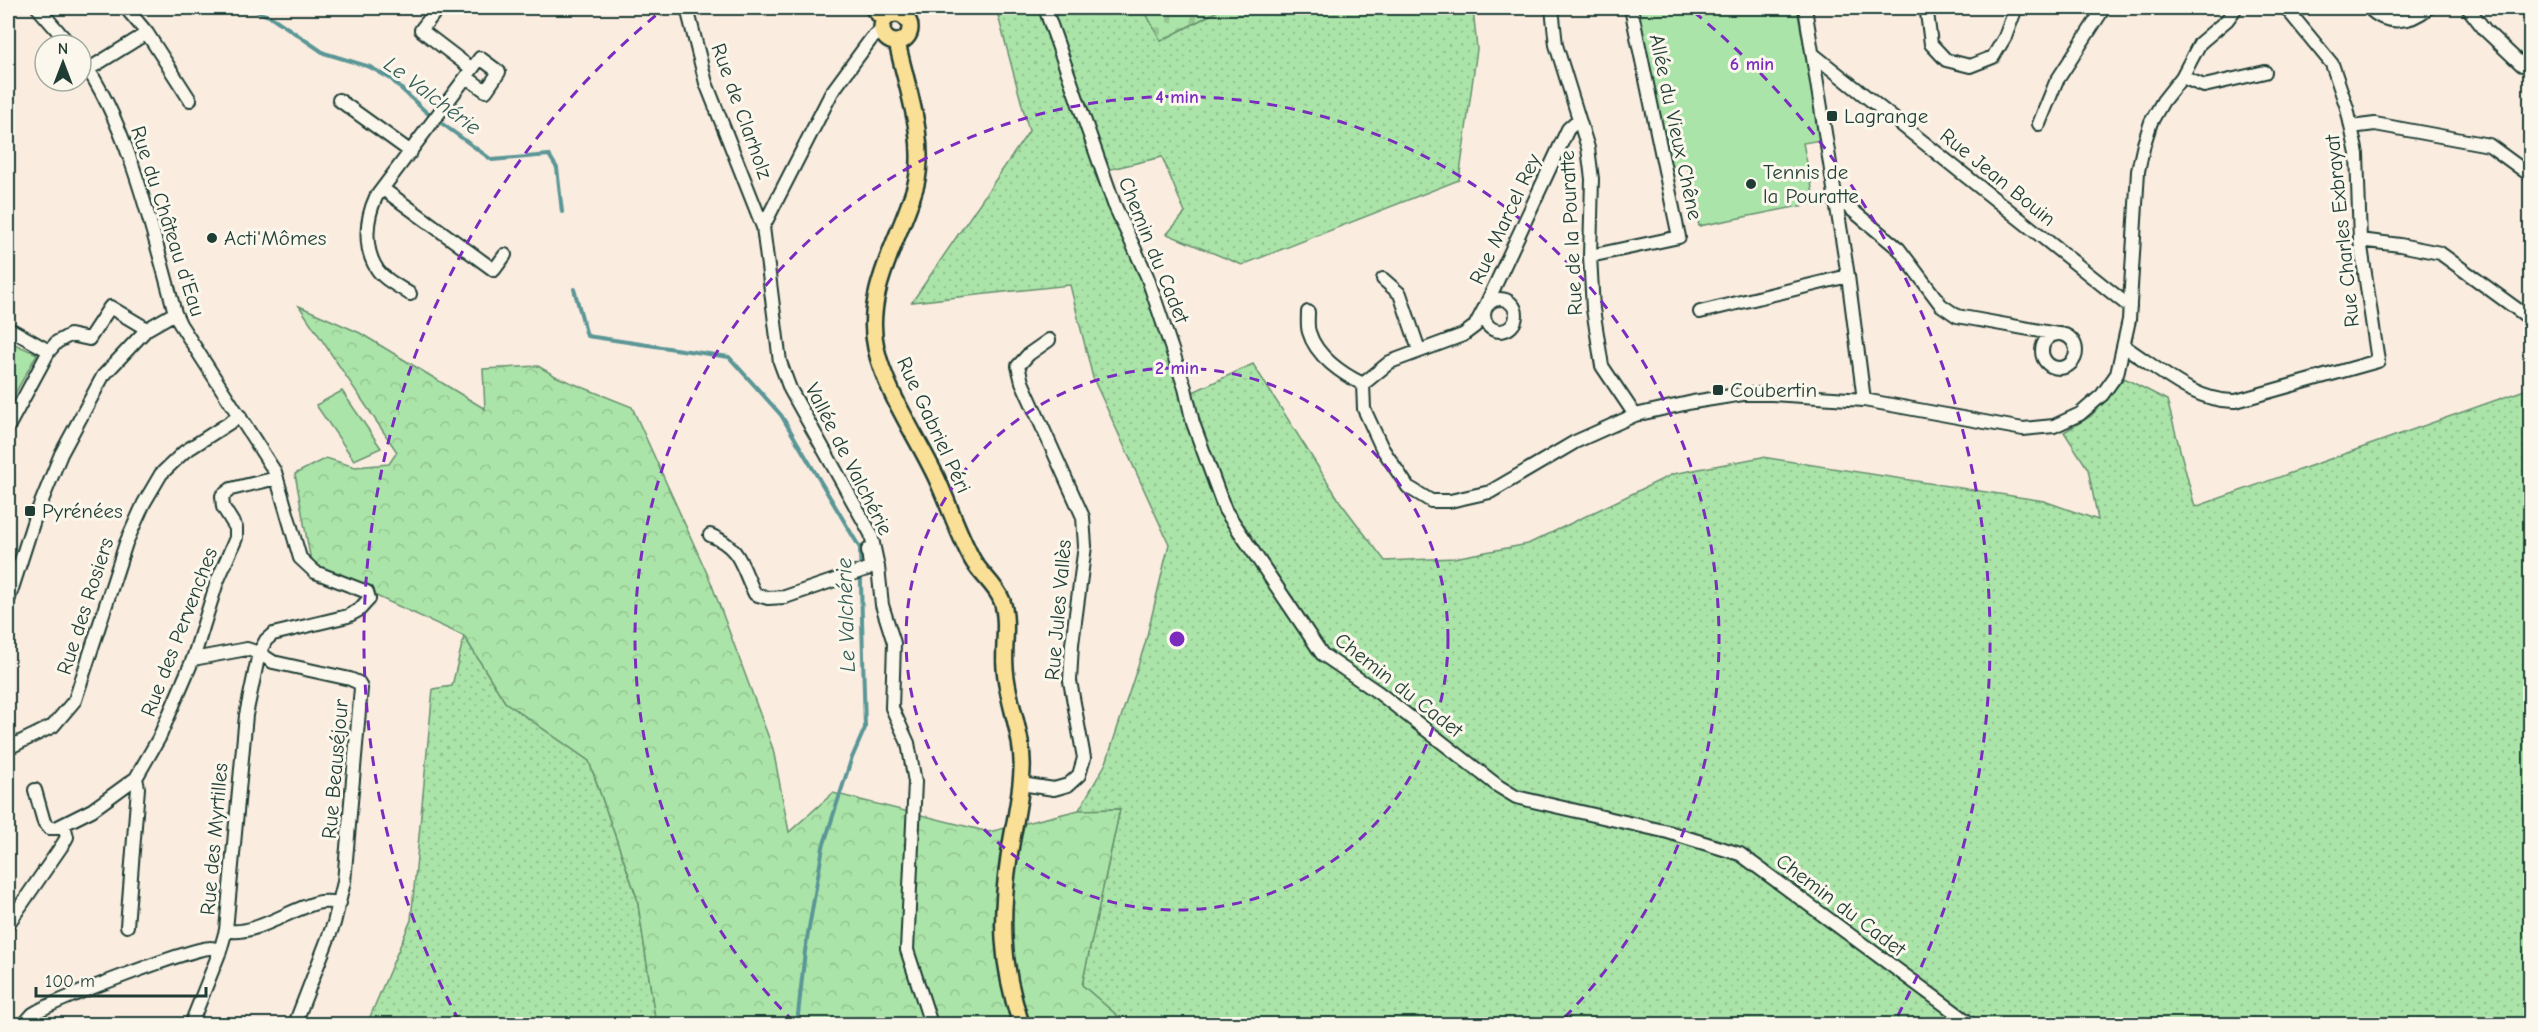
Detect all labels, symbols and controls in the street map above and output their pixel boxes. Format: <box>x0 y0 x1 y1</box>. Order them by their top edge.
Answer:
street label: Allée du Vieux Chêne <box>1645 32 1707 222</box>
north arrow <box>33 33 93 93</box>
text: N <box>58 40 68 58</box>
street label: Rue de Clarholz <box>706 40 778 182</box>
water label: Le Valchérie <box>379 51 486 141</box>
text: 6 min <box>1730 54 1774 75</box>
text: 4 min <box>1155 87 1199 108</box>
place label: Lagrange <box>1844 104 1928 128</box>
marker: Lagrange <box>1825 109 1839 123</box>
street label: Rue du Château d'Eau <box>126 123 210 319</box>
street label: Rue Jean Bouin <box>1935 123 2061 231</box>
street label: Rue Charles Exbrayat <box>2320 133 2364 328</box>
street label: Rue Marcel Rey <box>1464 149 1546 288</box>
street label: Rue de la Pouratte <box>1555 150 1587 316</box>
place label: Tennis de la Pouratte <box>1763 160 1859 208</box>
street label: Chemin du Cadet <box>1114 173 1195 328</box>
marker: Tennis de la Pouratte <box>1744 177 1758 191</box>
place label: Acti'Mômes <box>224 226 327 250</box>
marker: Acti'Mômes <box>205 231 219 245</box>
street label: Rue Gabriel Péri <box>892 353 976 497</box>
text: 2 min <box>1155 358 1199 379</box>
place label: Coubertin <box>1730 378 1817 402</box>
street label: Vallée de Valchérie <box>800 379 898 539</box>
marker: Coubertin <box>1711 383 1725 397</box>
place label: Pyrénées <box>42 499 123 523</box>
marker: Pyrénées <box>23 504 37 518</box>
street label: Rue des Rosiers <box>52 535 118 677</box>
street label: Rue Jules Vallès <box>1040 539 1076 681</box>
street label: Rue des Pervenches <box>136 544 222 720</box>
water label: Le Valchérie <box>831 557 861 673</box>
street label: Chemin du Cadet <box>1330 628 1469 743</box>
centre of rings <box>1167 629 1187 649</box>
street label: Rue Beauséjour <box>317 697 353 840</box>
street label: Rue des Myrtilles <box>195 762 233 916</box>
street label: Chemin du Cadet <box>1772 849 1911 962</box>
scale bar <box>36 960 206 998</box>
text: 100 m <box>45 971 95 992</box>

